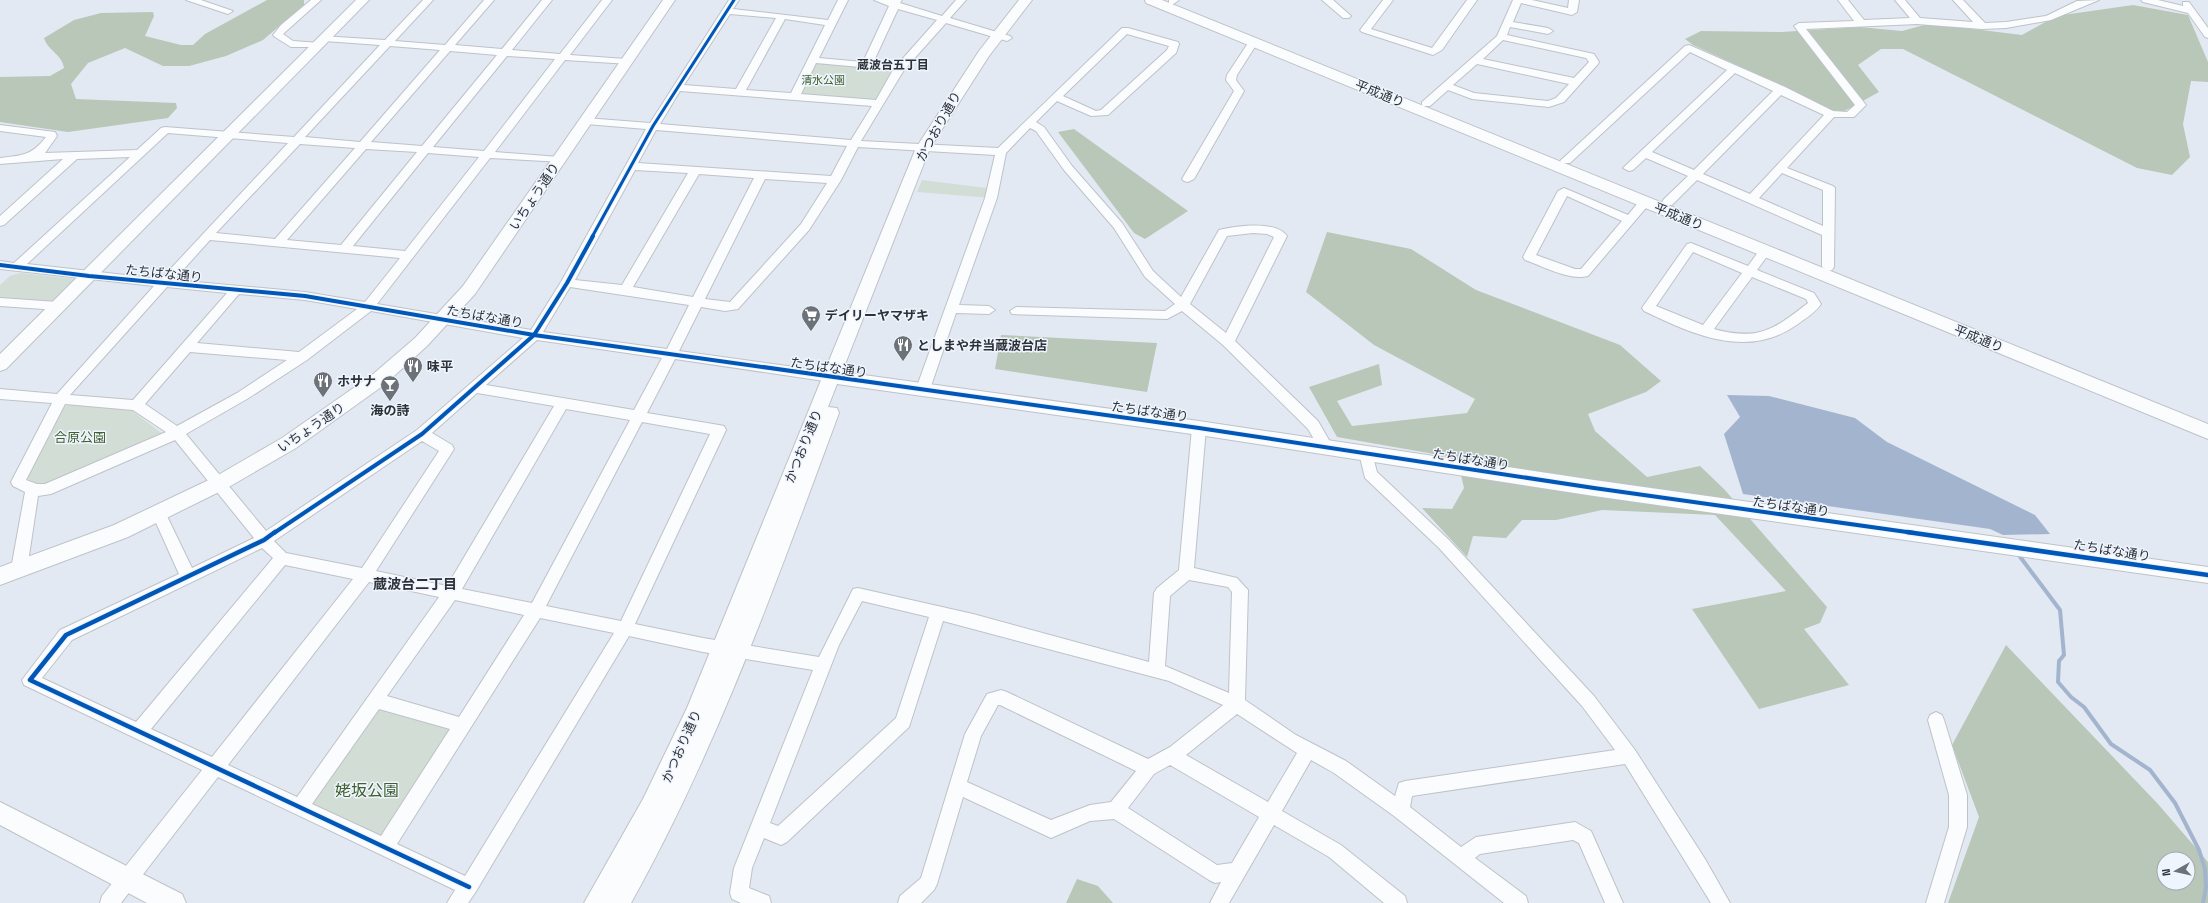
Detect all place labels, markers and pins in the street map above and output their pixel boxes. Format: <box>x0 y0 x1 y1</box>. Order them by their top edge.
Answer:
supermarket icon: デイリーヤマザキ <box>800 304 822 332</box>
place label: デイリーヤマザキ <box>825 307 929 324</box>
restaurant icon: としまや弁当蔵波台店 <box>892 334 914 362</box>
place label: としまや弁当蔵波台店 <box>917 337 1047 354</box>
restaurant icon: 味平 <box>402 355 424 383</box>
place label: 味平 <box>427 358 453 375</box>
restaurant icon: ホサナ <box>312 370 334 398</box>
place label: ホサナ <box>337 373 376 390</box>
bar icon: 海の詩 <box>379 374 401 402</box>
place label: 海の詩 <box>370 402 410 419</box>

